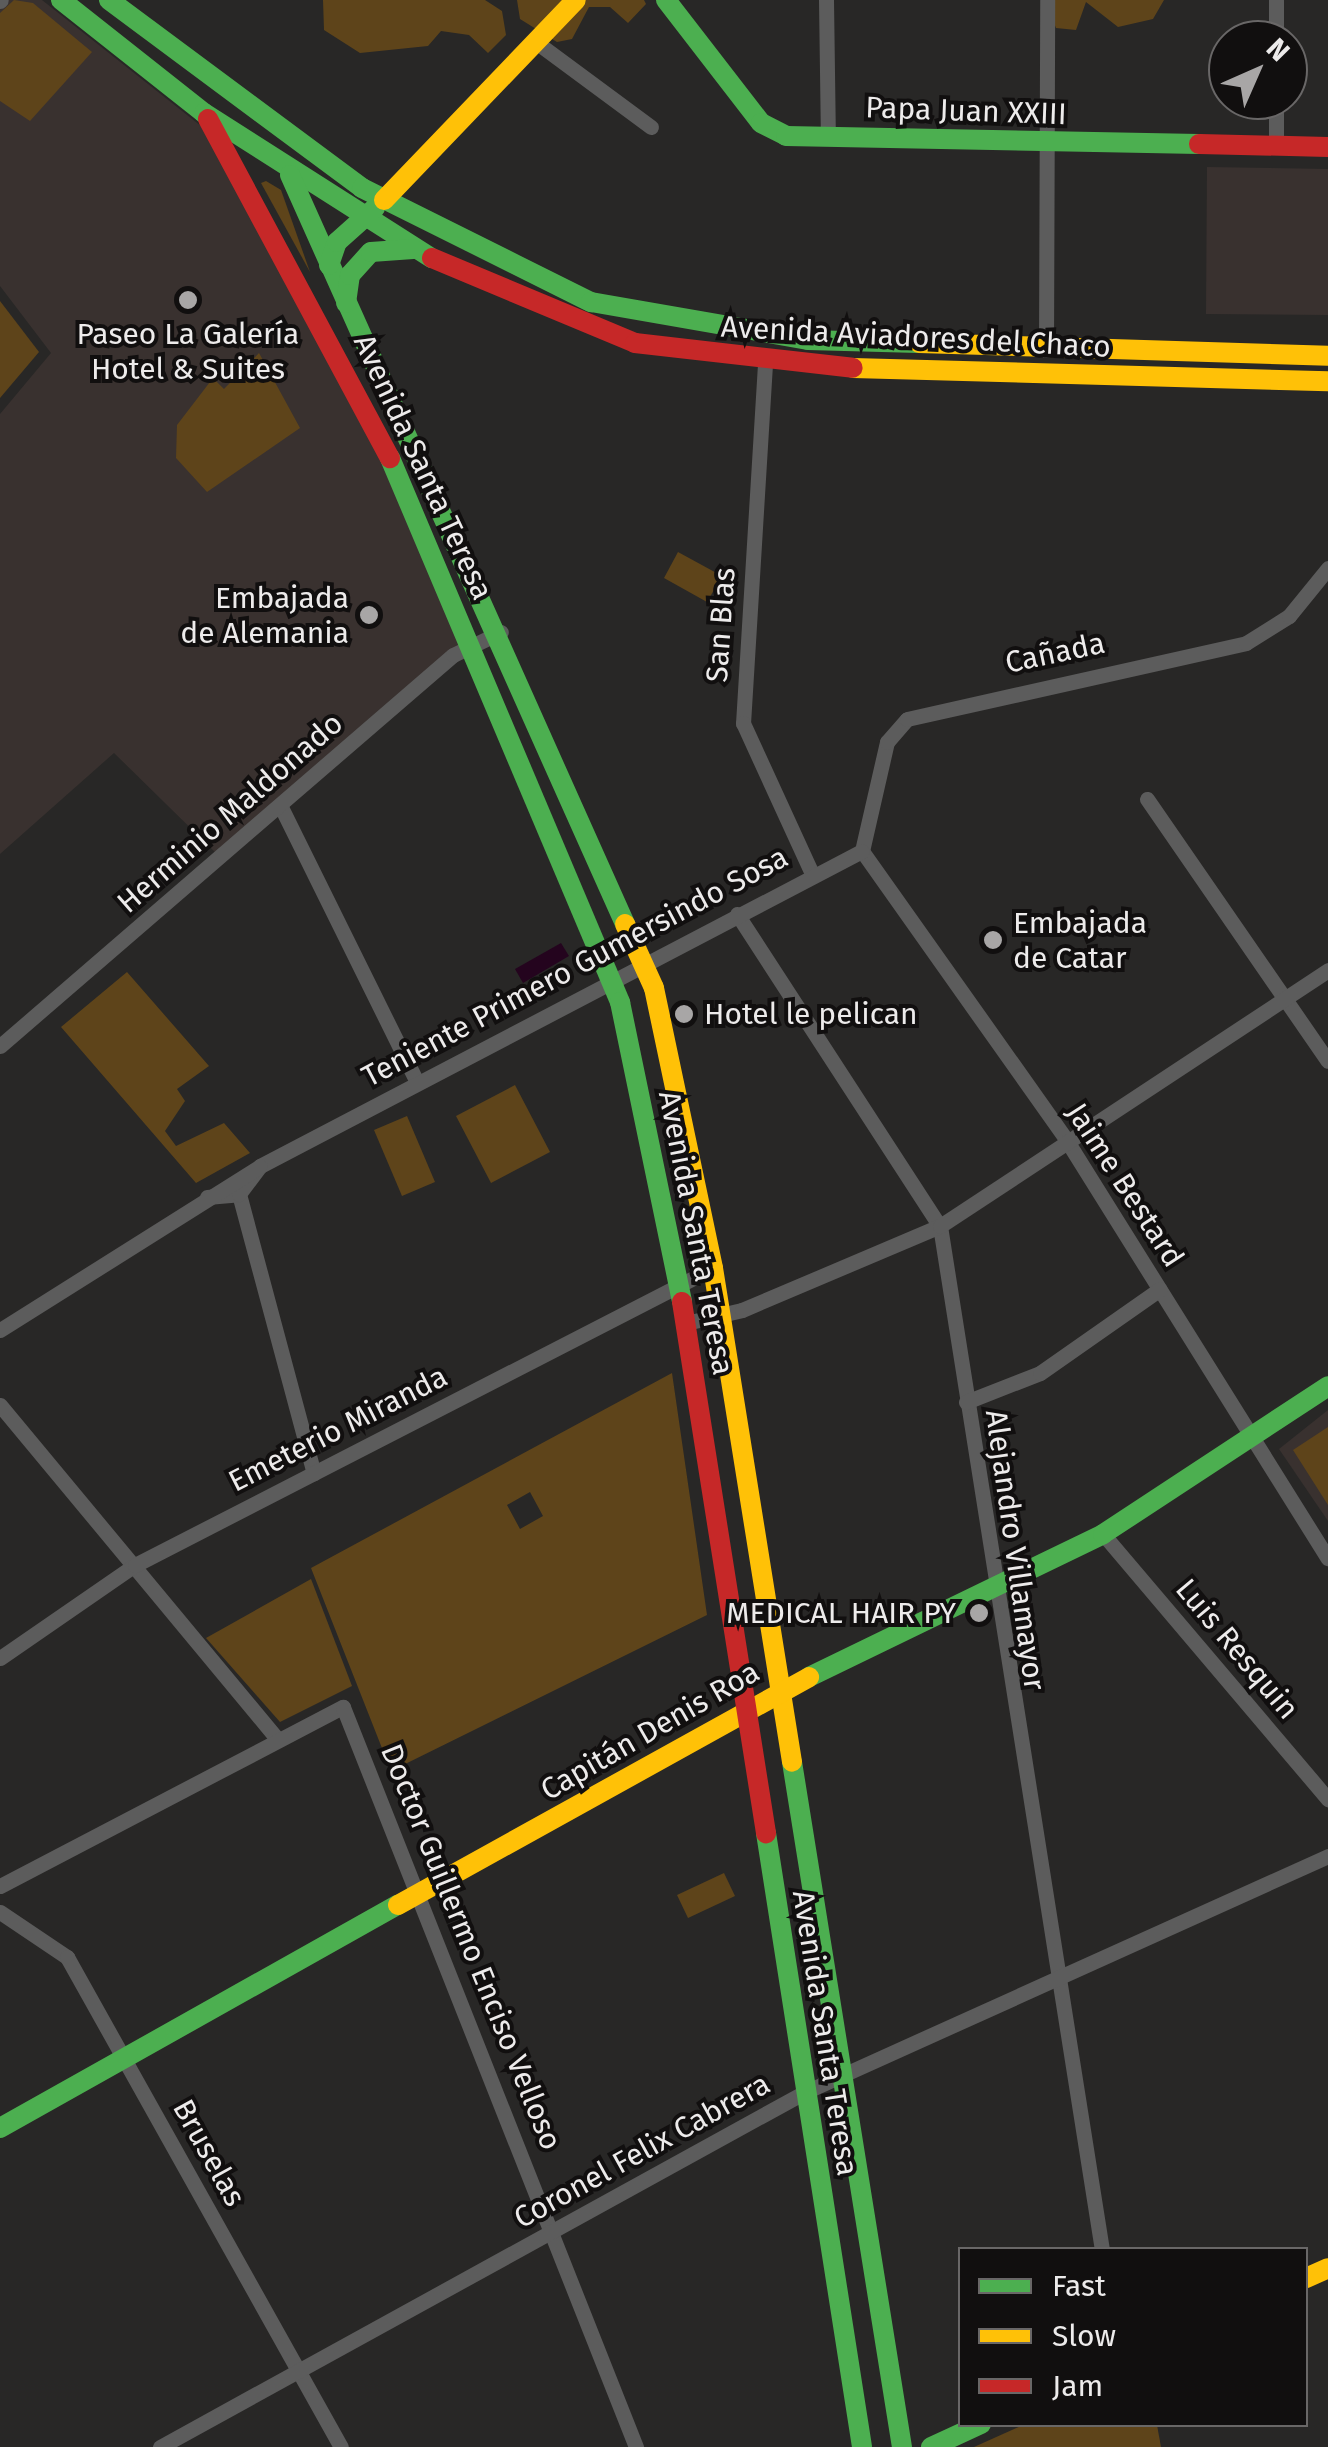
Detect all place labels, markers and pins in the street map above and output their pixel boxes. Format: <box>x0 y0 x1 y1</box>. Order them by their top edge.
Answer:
marker: Paseo La Galería Hotel & Suites <box>177 289 199 311</box>
place label: Paseo La Galería Hotel & Suites <box>77 316 299 386</box>
place label: Embajada de Alemania <box>180 580 349 650</box>
marker: Embajada de Alemania <box>358 604 380 626</box>
place label: Embajada de Catar <box>1013 905 1147 976</box>
marker: Embajada de Catar <box>982 929 1004 951</box>
place label: Hotel le pelican <box>704 996 918 1032</box>
marker: Hotel le pelican <box>673 1003 695 1025</box>
place label: MEDICAL HAIR PY <box>726 1595 956 1631</box>
marker: MEDICAL HAIR PY <box>966 1600 992 1626</box>

